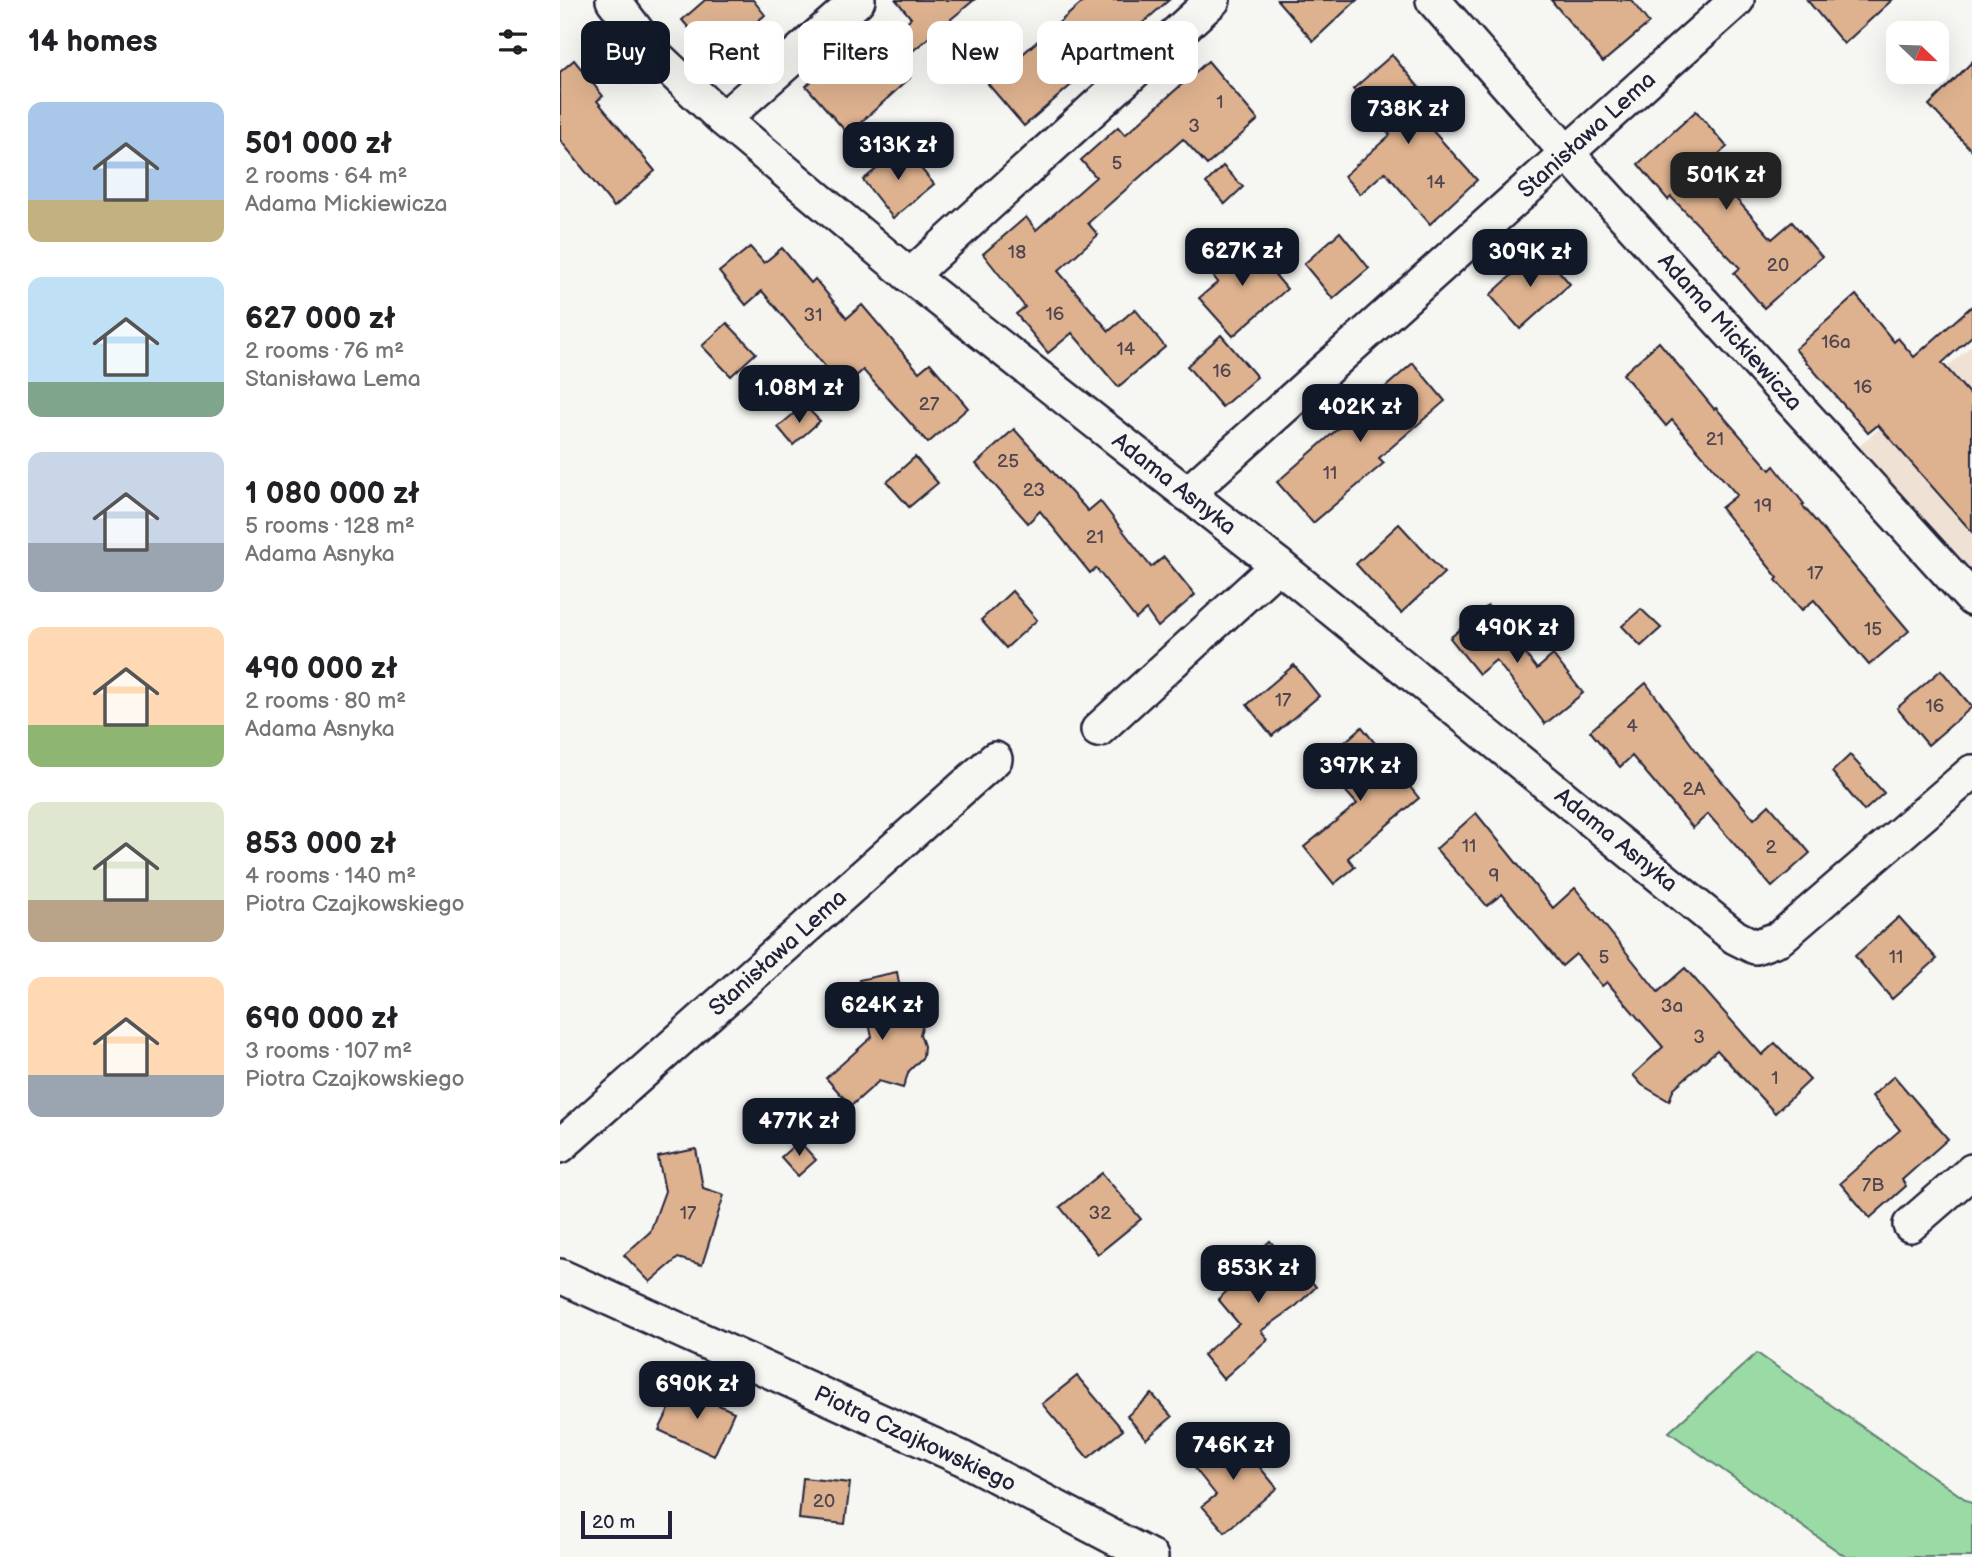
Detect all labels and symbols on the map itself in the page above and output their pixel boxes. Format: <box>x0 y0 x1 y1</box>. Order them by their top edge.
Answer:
north arrow <box>1886 21 1950 84</box>
street label: Stanisława Lema <box>1512 66 1662 204</box>
pin: 738K zł <box>1343 86 1473 146</box>
house number: 1 <box>1216 91 1224 114</box>
house number: 3 <box>1188 115 1200 138</box>
pin: 313K zł <box>833 122 963 182</box>
house number: 5 <box>1112 152 1123 175</box>
pin: 501K zł <box>1661 152 1791 212</box>
house number: 14 <box>1427 171 1446 194</box>
pin: 627K zł <box>1177 229 1307 288</box>
pin: 309K zł <box>1465 230 1595 289</box>
house number: 18 <box>1008 241 1026 264</box>
street label: Adama Mickiewicza <box>1652 247 1808 417</box>
house number: 20 <box>1767 254 1789 277</box>
house number: 16 <box>1046 303 1064 326</box>
house number: 31 <box>803 304 823 327</box>
house number: 16a <box>1821 331 1851 354</box>
house number: 14 <box>1117 338 1136 361</box>
house number: 16 <box>1213 360 1231 383</box>
pin: 1.08M zł <box>727 366 871 425</box>
house number: 16 <box>1854 376 1872 399</box>
pin: 402K zł <box>1295 384 1425 444</box>
house number: 27 <box>919 393 940 416</box>
street label: Adama Asnyka <box>1106 427 1242 541</box>
house number: 21 <box>1706 428 1724 451</box>
house number: 25 <box>997 450 1019 473</box>
house number: 11 <box>1323 462 1337 485</box>
house number: 23 <box>1023 479 1045 502</box>
house number: 19 <box>1754 495 1772 518</box>
house number: 21 <box>1086 526 1104 549</box>
house number: 17 <box>1807 562 1824 585</box>
pin: 490K zł <box>1452 606 1582 665</box>
house number: 15 <box>1864 618 1882 641</box>
house number: 17 <box>1275 689 1292 712</box>
house number: 16 <box>1926 695 1944 718</box>
house number: 4 <box>1626 715 1638 738</box>
pin: 397K zł <box>1295 744 1425 803</box>
house number: 2A <box>1683 778 1706 801</box>
street label: Adama Asnyka <box>1549 782 1683 898</box>
house number: 11 <box>1462 835 1476 858</box>
house number: 2 <box>1765 836 1777 859</box>
house number: 9 <box>1489 865 1499 888</box>
street label: Stanisława Lema <box>703 884 853 1022</box>
house number: 5 <box>1599 946 1610 969</box>
house number: 11 <box>1889 946 1903 969</box>
pin: 624K zł <box>817 982 947 1042</box>
house number: 3a <box>1661 995 1683 1018</box>
house number: 3 <box>1693 1026 1705 1049</box>
house number: 1 <box>1771 1067 1779 1090</box>
pin: 477K zł <box>734 1098 864 1158</box>
house number: 7B <box>1862 1174 1884 1197</box>
house number: 17 <box>680 1202 697 1225</box>
house number: 32 <box>1089 1202 1112 1225</box>
pin: 853K zł <box>1193 1246 1323 1305</box>
pin: 690K zł <box>632 1362 762 1421</box>
street label: Piotra Czajkowskiego <box>810 1380 1020 1498</box>
pin: 746K zł <box>1168 1422 1298 1482</box>
house number: 20 <box>813 1490 835 1513</box>
scale bar <box>581 1508 672 1540</box>

